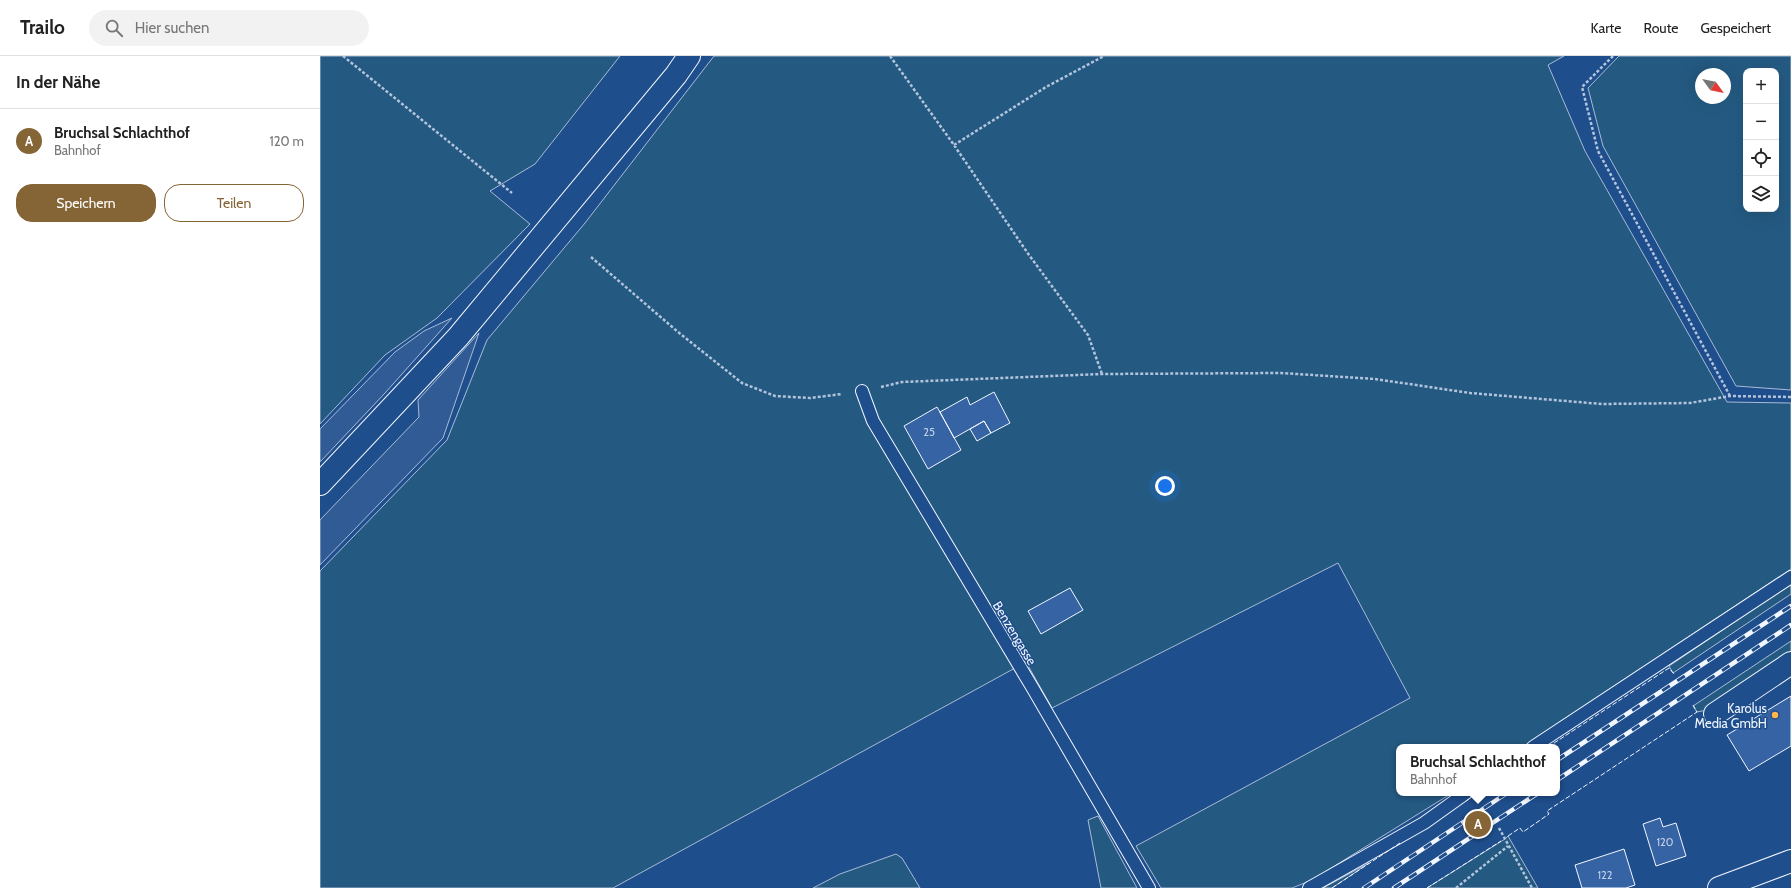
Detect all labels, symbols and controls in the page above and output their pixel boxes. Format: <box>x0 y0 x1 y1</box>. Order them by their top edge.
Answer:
search box <box>89 10 369 46</box>
text: Trailo <box>20 16 65 39</box>
icon: search <box>103 17 125 39</box>
text: Hier suchen <box>135 19 209 37</box>
text: Karte <box>1591 19 1621 37</box>
text: Route <box>1643 19 1679 37</box>
text: Gespeichert <box>1701 19 1771 37</box>
north arrow <box>1695 68 1731 104</box>
map controls <box>1743 68 1779 212</box>
button: + <box>1743 68 1779 104</box>
text: In der Nähe <box>16 72 100 92</box>
button: − <box>1743 104 1779 140</box>
text: Bruchsal Schlachthof <box>54 124 190 142</box>
text: A <box>25 133 33 149</box>
text: 120 m <box>270 133 304 149</box>
button: locate <box>1743 140 1779 176</box>
text: Bahnhof <box>54 142 101 158</box>
button: layers <box>1743 176 1779 212</box>
button: Speichern <box>16 184 156 222</box>
button: Teilen <box>164 184 304 222</box>
house number: 25 <box>923 425 935 439</box>
your location <box>1155 476 1175 496</box>
street label: Benzengasse <box>990 598 1041 668</box>
place label: Karolus Media GmbH <box>1695 700 1768 731</box>
marker: Karolus Media GmbH <box>1770 710 1780 720</box>
popup <box>1396 744 1560 796</box>
text: Bruchsal Schlachthof <box>1410 753 1546 771</box>
text: Bahnhof <box>1410 771 1457 787</box>
pin: A <box>1465 809 1491 839</box>
house number: 120 <box>1656 835 1674 849</box>
house number: 122 <box>1597 868 1613 882</box>

